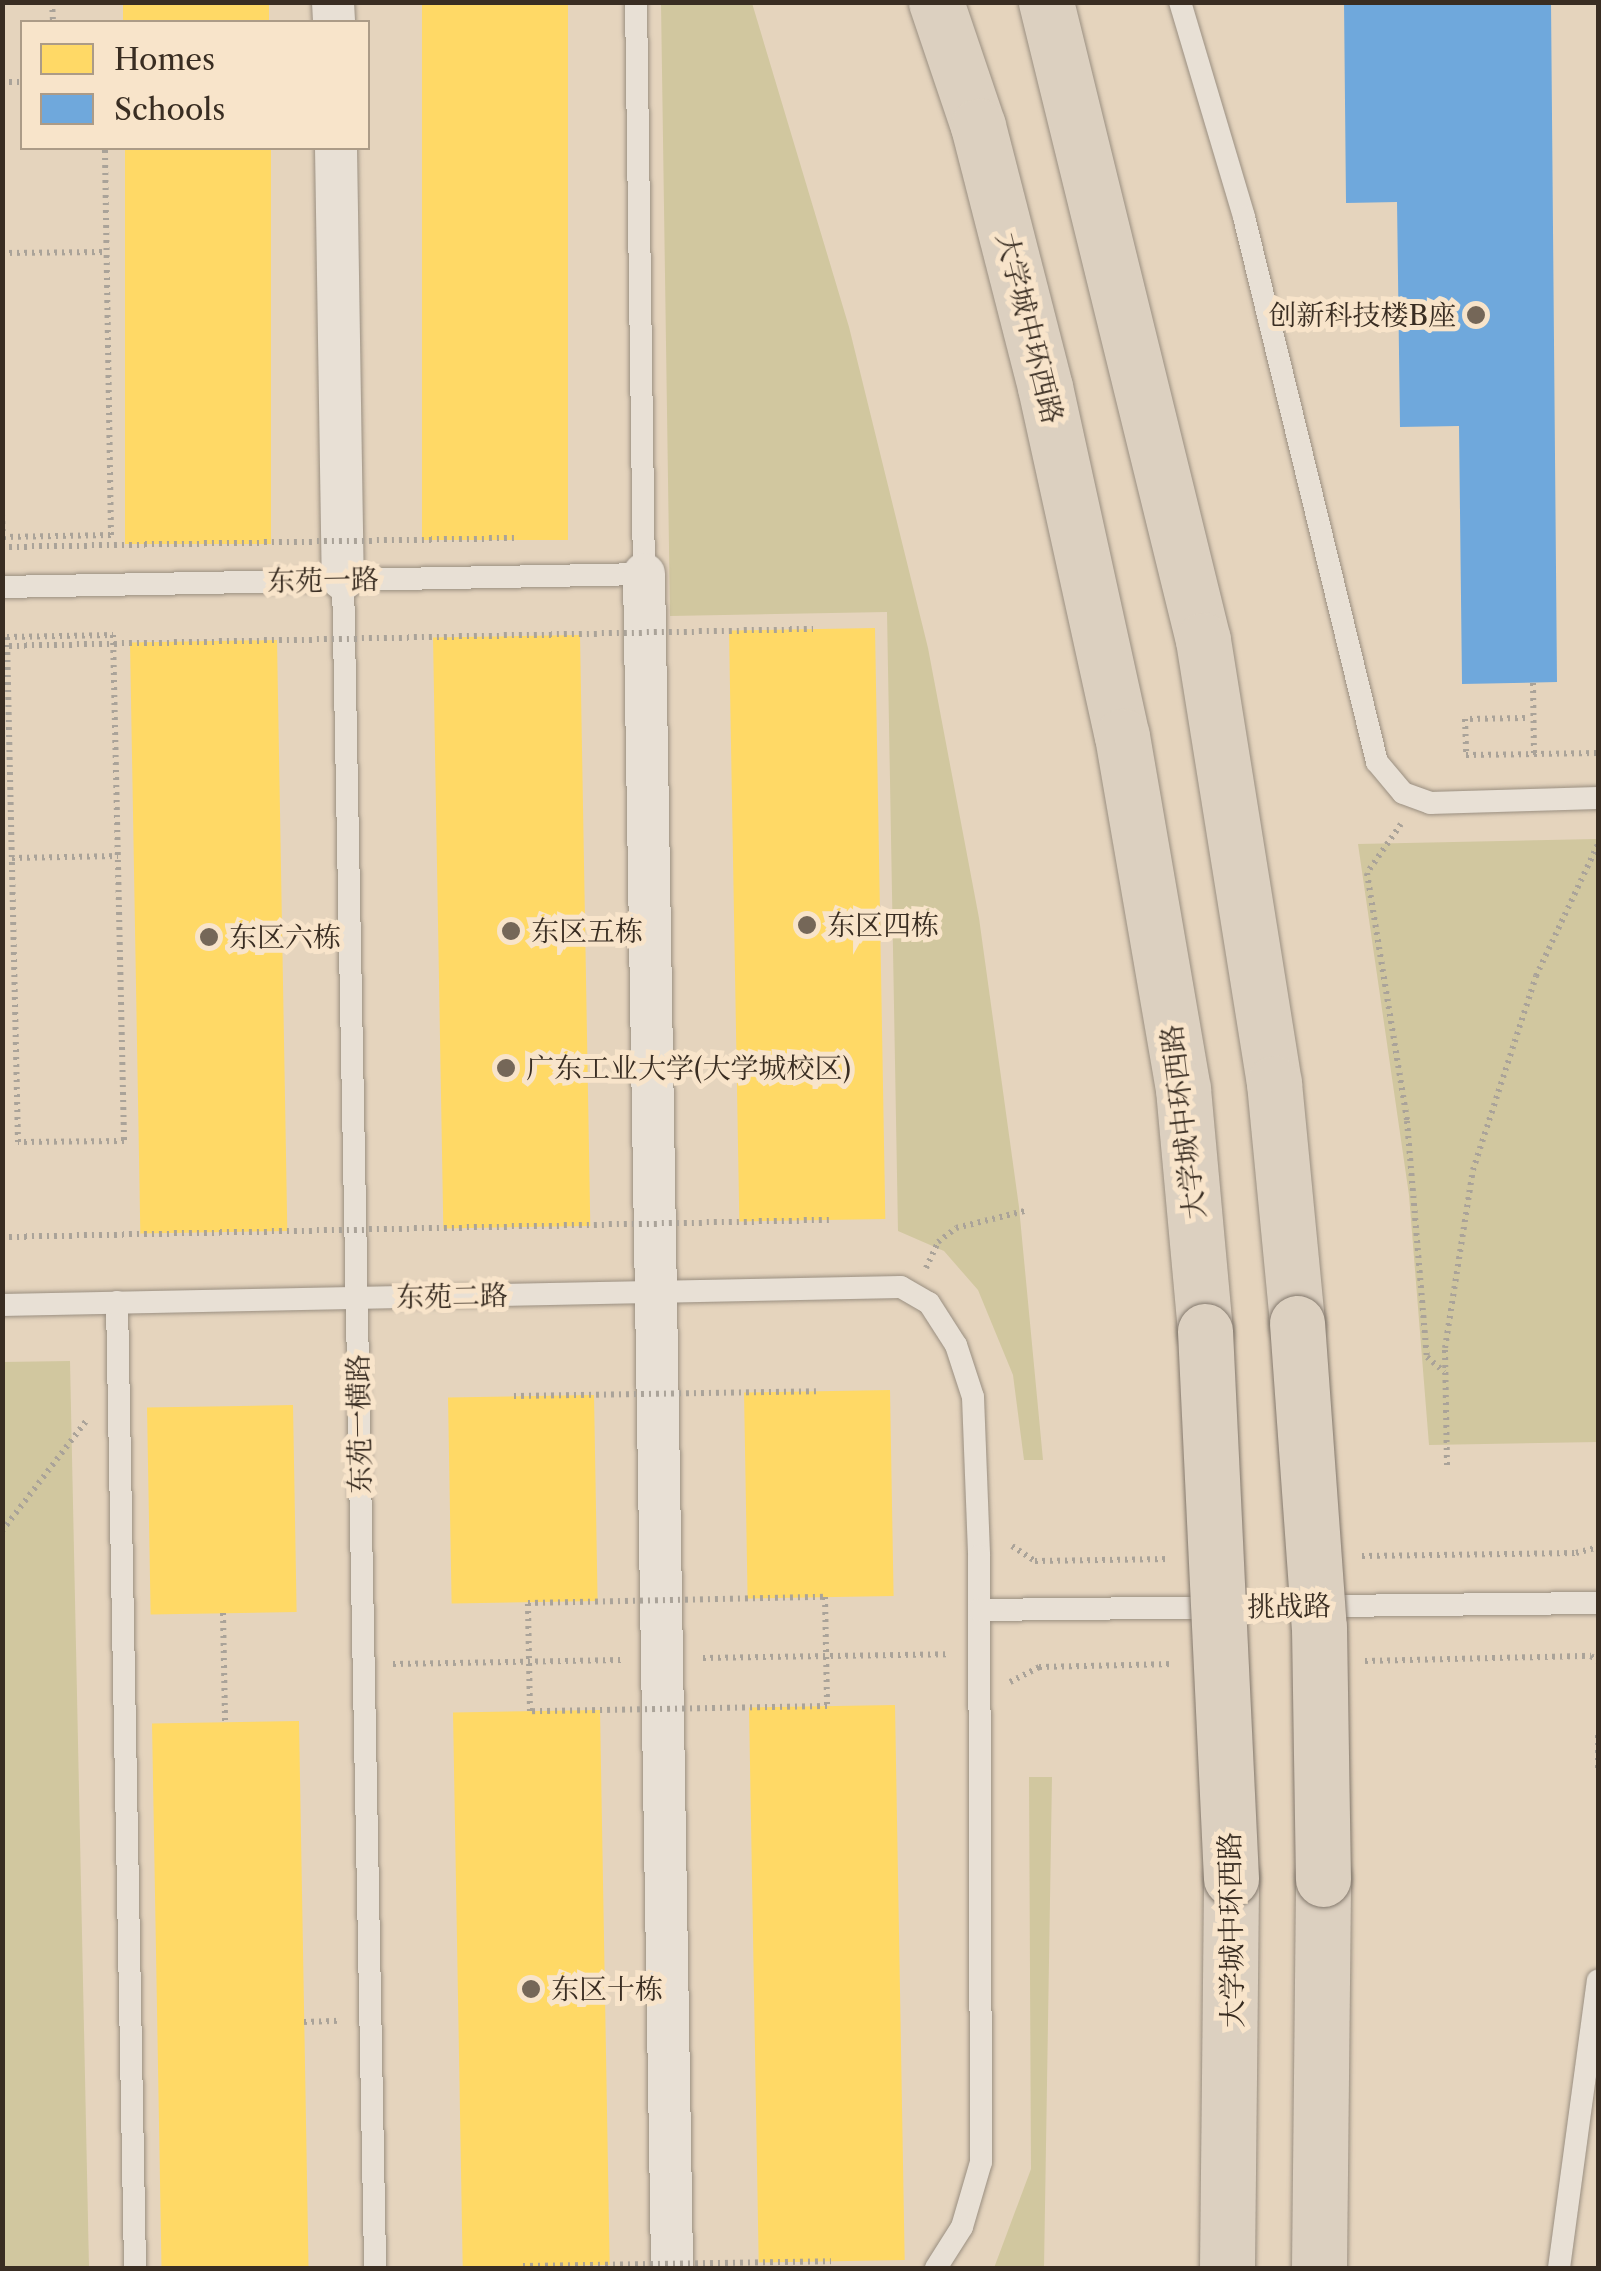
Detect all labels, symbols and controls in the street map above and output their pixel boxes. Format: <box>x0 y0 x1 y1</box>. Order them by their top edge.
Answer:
legend <box>20 20 370 150</box>
text: Homes <box>114 41 215 78</box>
text: Schools <box>114 91 225 128</box>
street label: 大学城中环西路 <box>990 229 1070 427</box>
place label: 创新科技楼B座 <box>1268 298 1456 332</box>
marker: 创新科技楼B座 <box>1465 304 1487 326</box>
street label: 东苑一路 <box>267 562 379 598</box>
place label: 东区四栋 <box>827 908 939 942</box>
place label: 东区五栋 <box>531 914 643 948</box>
marker: 东区四栋 <box>796 914 818 936</box>
place label: 东区六栋 <box>229 920 341 954</box>
marker: 东区五栋 <box>500 920 522 942</box>
marker: 东区六栋 <box>198 926 220 948</box>
street label: 大学城中环西路 <box>1154 1023 1212 1221</box>
place label: 广东工业大学(大学城校区) <box>526 1051 851 1085</box>
marker: 广东工业大学(大学城校区) <box>495 1057 517 1079</box>
street label: 东苑二路 <box>396 1278 508 1314</box>
street label: 东苑一横路 <box>341 1354 377 1494</box>
street label: 挑战路 <box>1247 1588 1331 1624</box>
street label: 大学城中环西路 <box>1212 1832 1250 2028</box>
place label: 东区十栋 <box>551 1972 663 2006</box>
marker: 东区十栋 <box>520 1978 542 2000</box>

